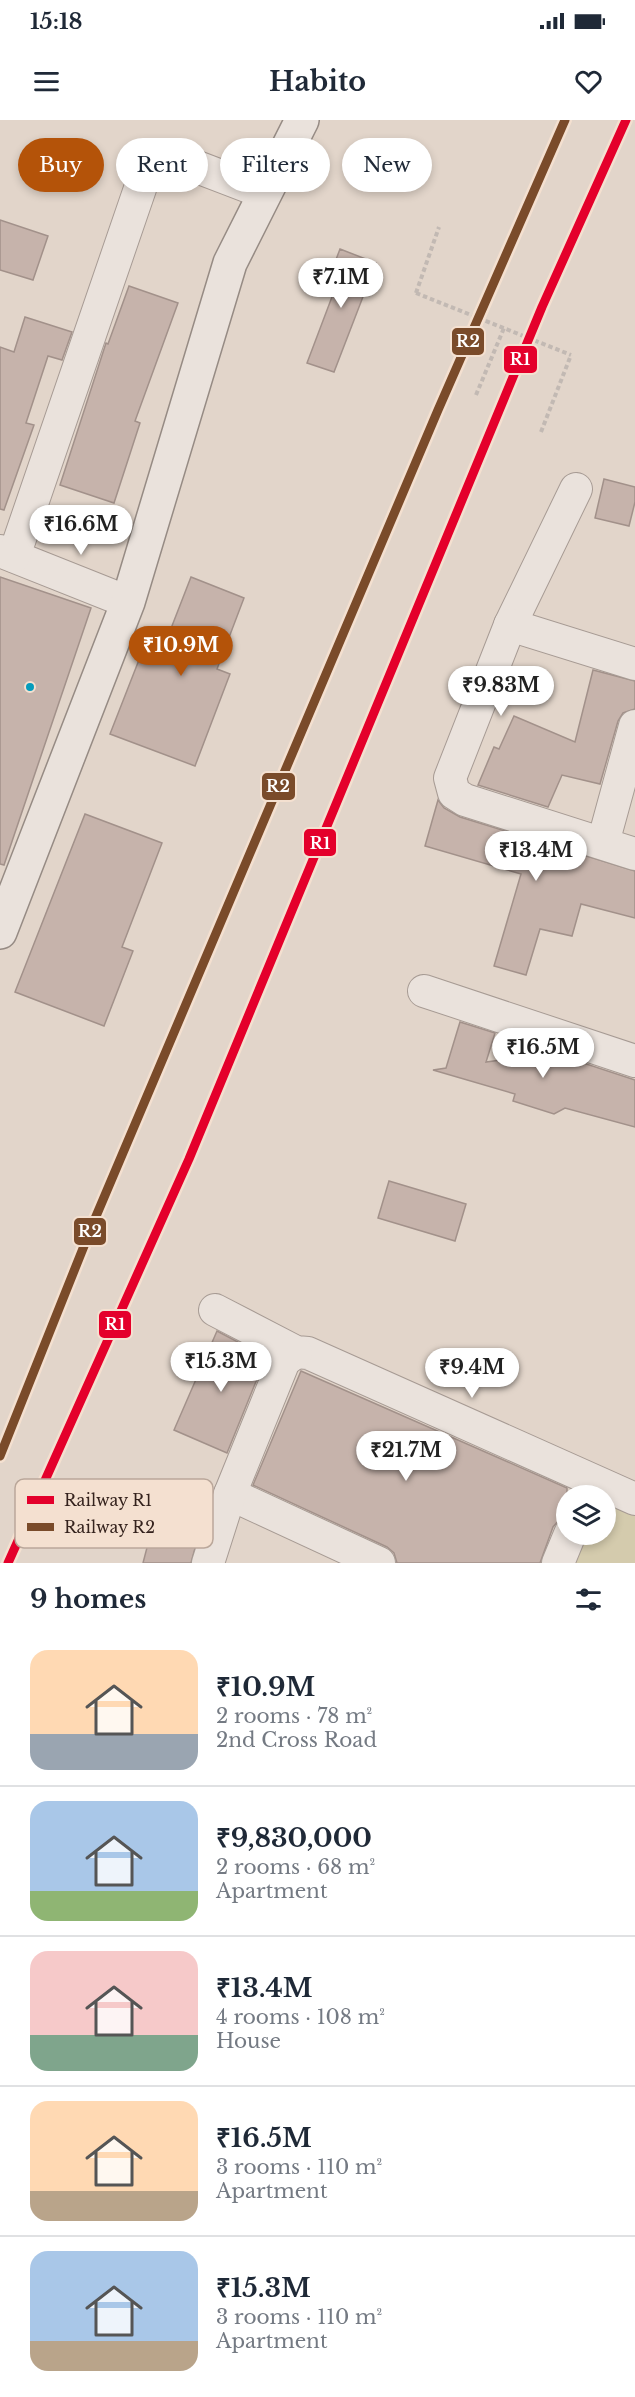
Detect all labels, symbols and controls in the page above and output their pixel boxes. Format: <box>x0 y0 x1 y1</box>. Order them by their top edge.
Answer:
text: 15:18 <box>30 8 83 35</box>
icon: menu <box>30 65 63 98</box>
text: Habito <box>269 65 366 98</box>
icon: heart <box>572 65 605 98</box>
chip: Buy <box>18 138 104 192</box>
chip: Rent <box>116 138 208 192</box>
chip: Filters <box>220 138 330 192</box>
chip: New <box>342 138 432 192</box>
pin: ₹7.1M <box>299 258 383 309</box>
text: ₹7.1M <box>312 265 370 289</box>
line badge: R2 <box>451 327 485 356</box>
text: R2 <box>456 331 480 351</box>
line badge: R1 <box>503 345 538 374</box>
text: R1 <box>510 349 530 369</box>
pin: ₹16.6M <box>32 505 130 556</box>
text: ₹16.6M <box>44 512 118 536</box>
pin: ₹10.9M <box>132 626 230 677</box>
text: ₹10.9M <box>143 633 219 657</box>
pin: ₹9.83M <box>452 666 550 717</box>
text: ₹9.83M <box>462 673 540 697</box>
unlabelled marker <box>24 681 36 693</box>
line badge: R2 <box>261 772 296 801</box>
text: R2 <box>266 776 290 796</box>
line badge: R1 <box>303 828 337 857</box>
pin: ₹13.4M <box>487 831 585 882</box>
text: R1 <box>310 833 330 853</box>
text: ₹13.4M <box>499 838 573 862</box>
pin: ₹16.5M <box>494 1028 592 1079</box>
text: ₹16.5M <box>506 1035 580 1059</box>
line badge: R2 <box>73 1217 107 1246</box>
text: R2 <box>78 1221 102 1241</box>
line badge: R1 <box>98 1310 132 1339</box>
text: R1 <box>105 1314 125 1334</box>
pin: ₹15.3M <box>172 1342 270 1393</box>
pin: ₹9.4M <box>430 1348 514 1399</box>
text: ₹15.3M <box>185 1349 257 1373</box>
text: ₹9.4M <box>439 1355 505 1379</box>
pin: ₹21.7M <box>357 1431 455 1482</box>
text: ₹21.7M <box>370 1438 442 1462</box>
legend <box>15 1479 213 1548</box>
map controls <box>556 1485 616 1545</box>
button: layers <box>556 1485 616 1545</box>
text: Railway R1 <box>64 1490 152 1510</box>
text: Railway R2 <box>64 1517 155 1537</box>
text: 9 homes <box>30 1583 146 1615</box>
icon: filters <box>572 1583 605 1616</box>
text: ₹10.9M <box>216 1671 315 1703</box>
icon: home <box>78 1674 150 1746</box>
text: 2 rooms · 78 m² <box>216 1704 372 1728</box>
text: 2nd Cross Road <box>216 1728 377 1752</box>
text: ₹9,830,000 <box>216 1822 372 1854</box>
icon: home <box>78 1825 150 1897</box>
text: 2 rooms · 68 m² <box>216 1855 375 1879</box>
text: Apartment <box>216 1879 327 1903</box>
text: ₹13.4M <box>216 1972 313 2004</box>
icon: home <box>78 1975 150 2047</box>
text: 4 rooms · 108 m² <box>216 2005 385 2029</box>
text: House <box>216 2029 281 2053</box>
text: ₹16.5M <box>216 2122 312 2154</box>
icon: home <box>78 2125 150 2197</box>
text: 3 rooms · 110 m² <box>216 2155 382 2179</box>
text: Apartment <box>216 2179 327 2203</box>
text: ₹15.3M <box>216 2272 311 2304</box>
icon: home <box>78 2275 150 2347</box>
text: 3 rooms · 110 m² <box>216 2305 382 2329</box>
text: Apartment <box>216 2329 327 2353</box>

